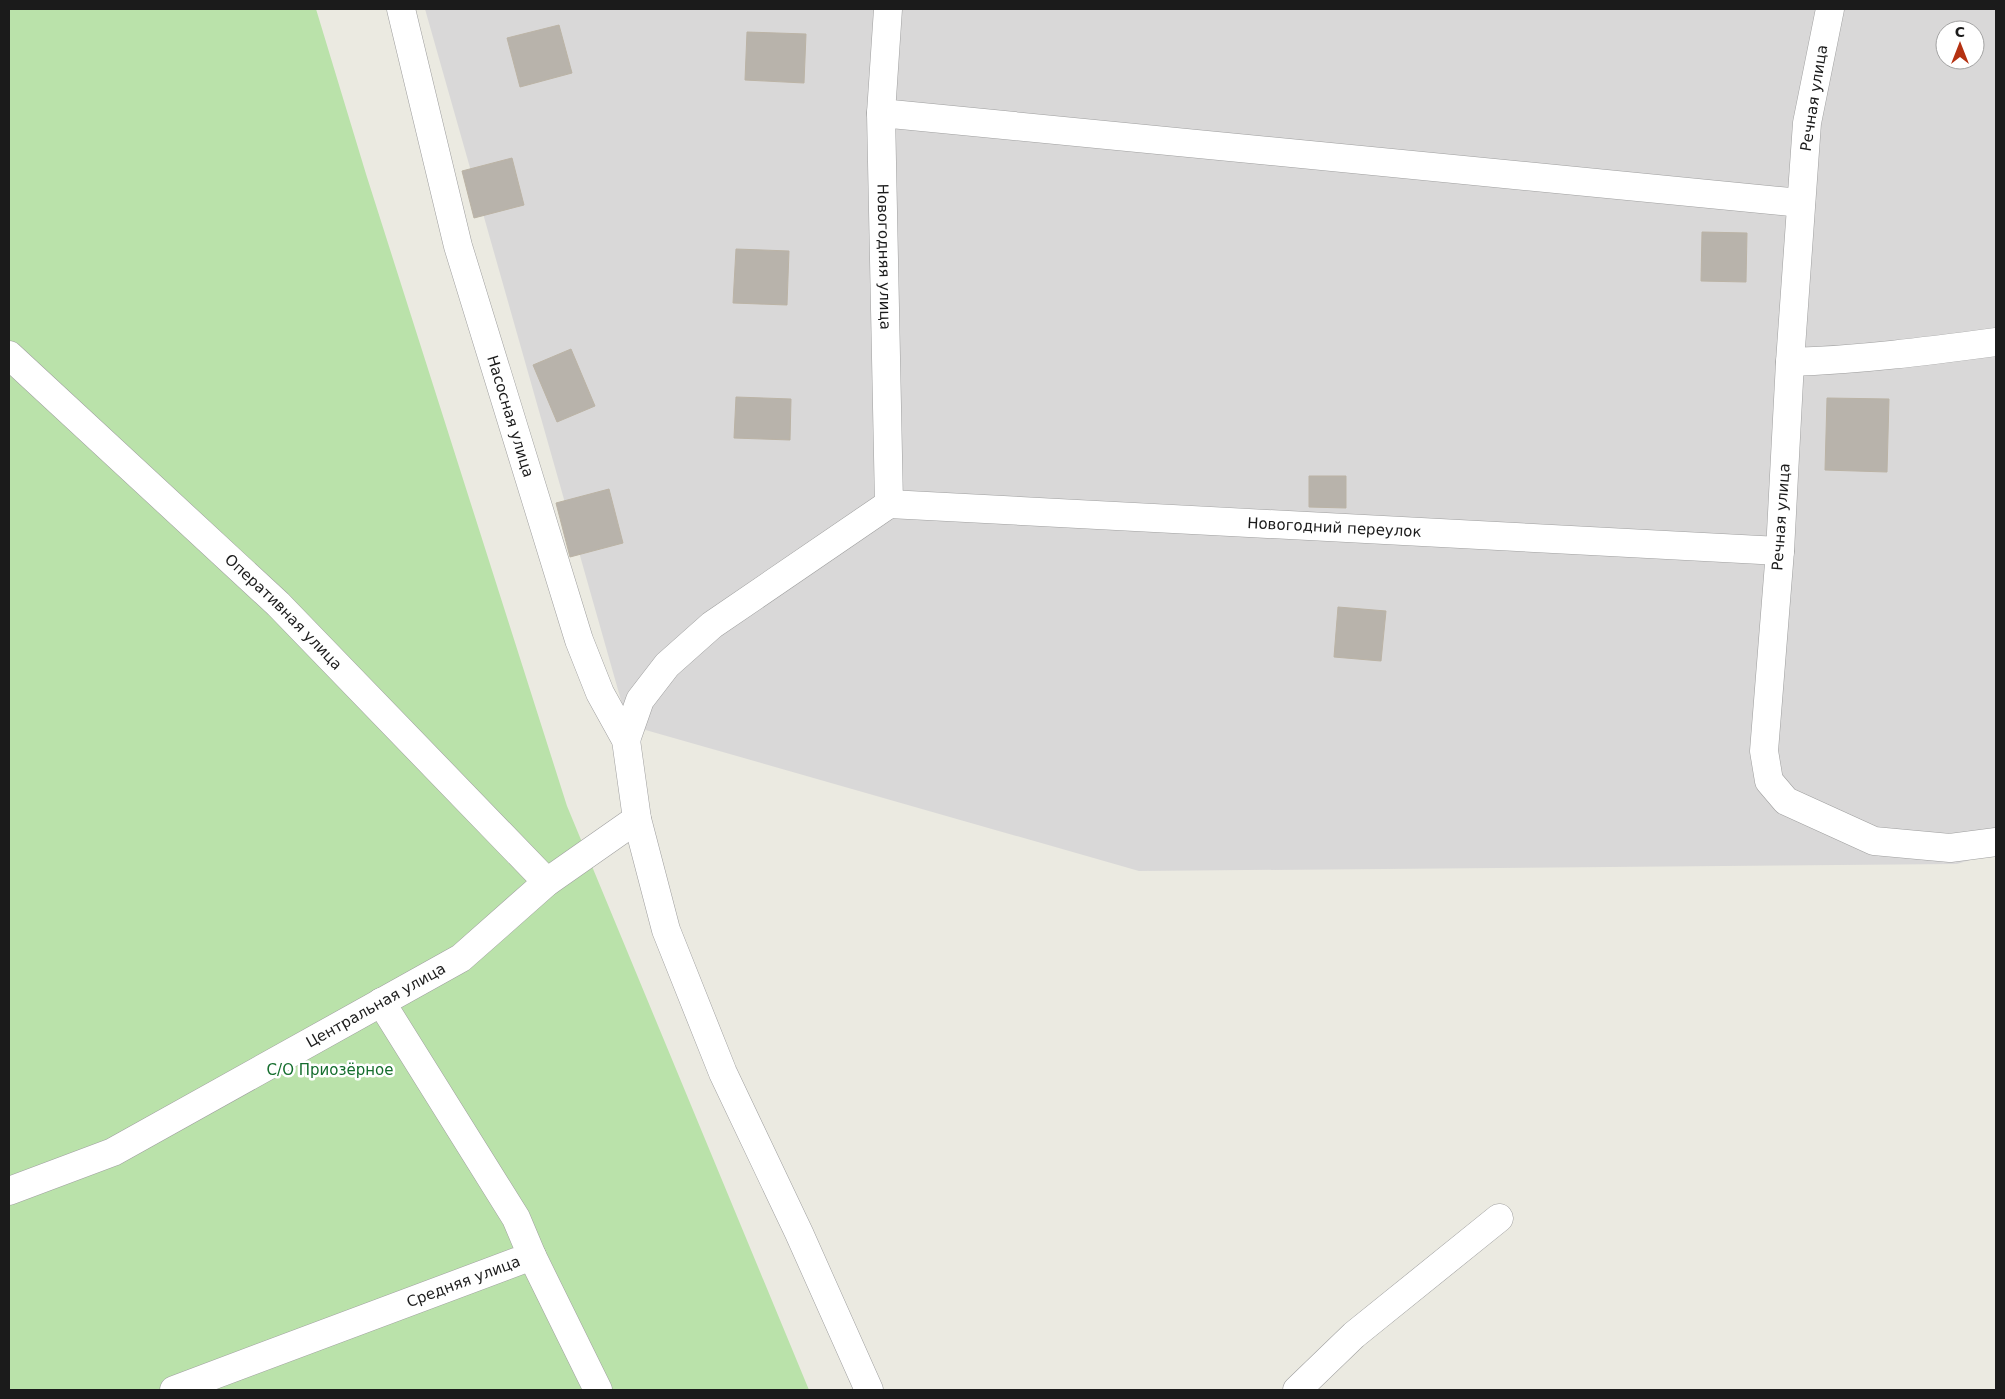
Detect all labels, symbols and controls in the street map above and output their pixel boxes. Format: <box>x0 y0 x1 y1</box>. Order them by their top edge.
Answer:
north arrow <box>1935 20 1985 70</box>
text: С <box>1955 24 1965 40</box>
street label: Речная улица <box>1797 43 1831 153</box>
street label: Новогодняя улица <box>873 183 894 330</box>
street label: Насосная улица <box>483 353 538 480</box>
street label: Речная улица <box>1768 463 1794 571</box>
street label: Новогодний переулок <box>1247 514 1422 541</box>
street label: Оперативная улица <box>221 550 346 674</box>
street label: Центральная улица <box>303 959 449 1052</box>
park label: С/О Приозёрное <box>267 1061 393 1079</box>
street label: Средняя улица <box>404 1252 523 1311</box>

